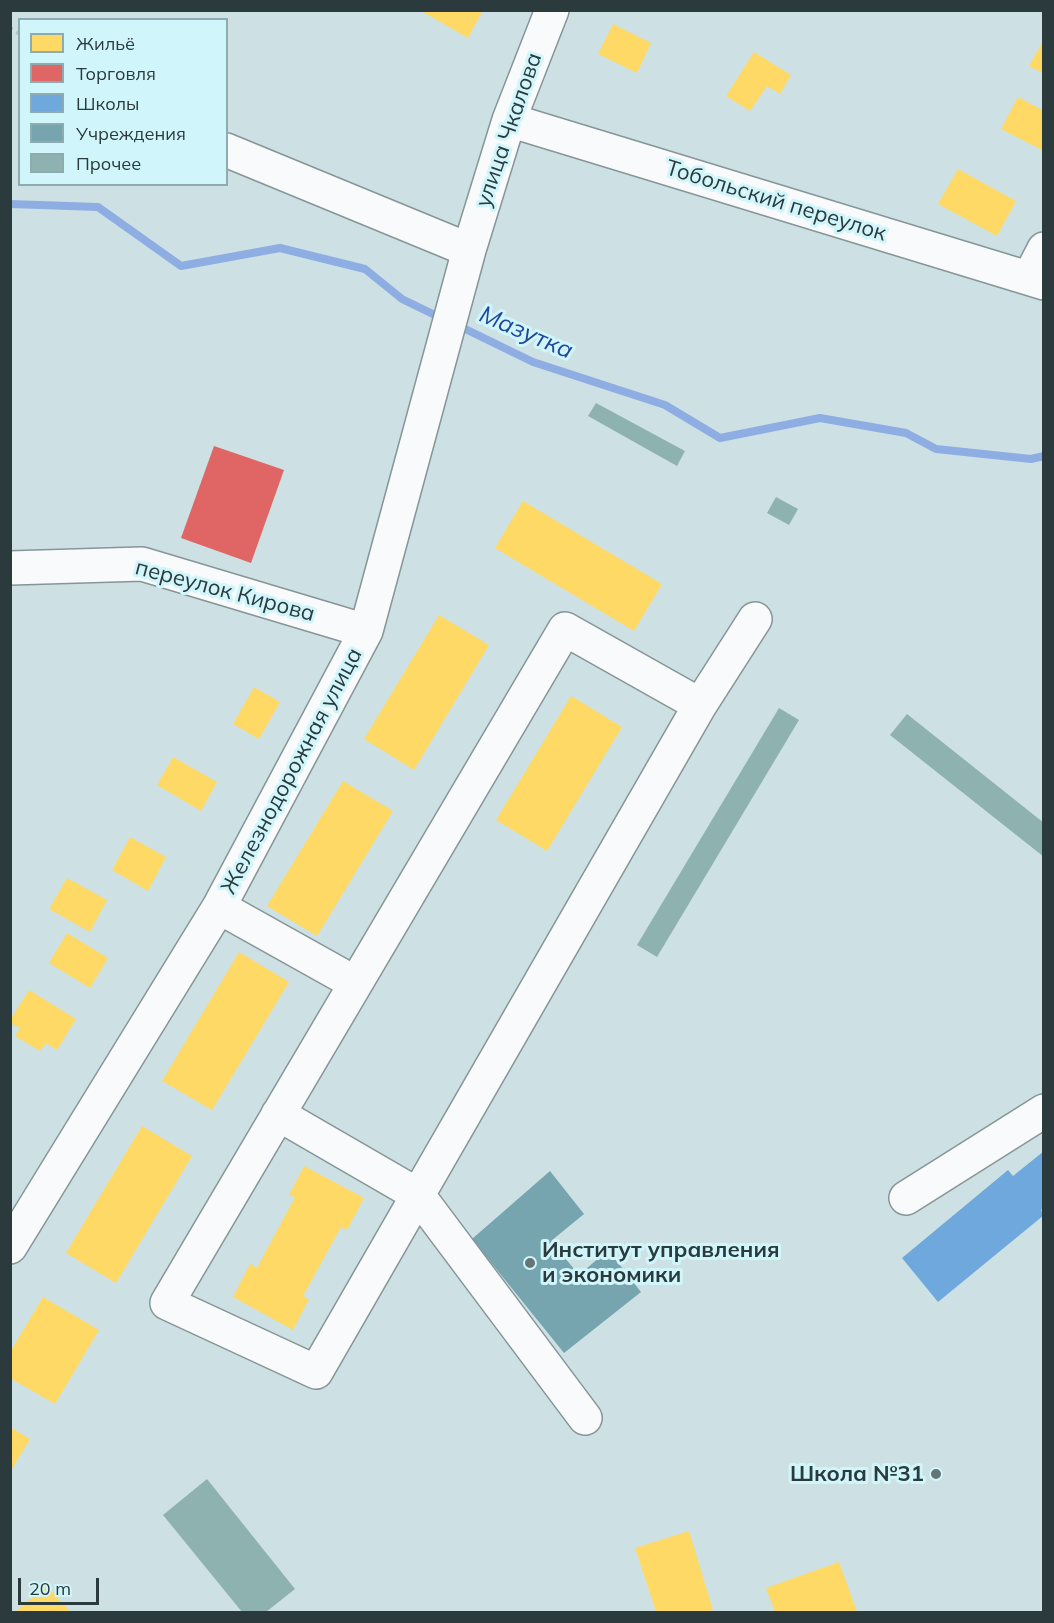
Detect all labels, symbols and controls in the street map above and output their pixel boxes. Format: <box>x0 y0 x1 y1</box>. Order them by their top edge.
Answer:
legend <box>18 18 228 186</box>
text: Жильё <box>76 32 135 55</box>
street label: улица Чкалова <box>470 49 548 211</box>
text: Торговля <box>76 62 156 85</box>
text: Школы <box>76 92 139 115</box>
text: Учреждения <box>76 122 186 145</box>
text: Прочее <box>76 152 141 175</box>
street label: Тобольский переулок <box>663 155 889 247</box>
water label: Мазутка <box>475 300 577 366</box>
street label: переулок Кирова <box>132 554 318 628</box>
street label: Железнодорожная улица <box>216 643 368 899</box>
place label: Институт управления и экономики <box>542 1237 780 1288</box>
marker: Институт управления и экономики <box>523 1256 537 1270</box>
place label: Школа №31 <box>790 1461 924 1487</box>
marker: Школа №31 <box>929 1467 943 1481</box>
scale bar <box>21 1566 102 1604</box>
text: 20 m <box>29 1577 71 1600</box>

